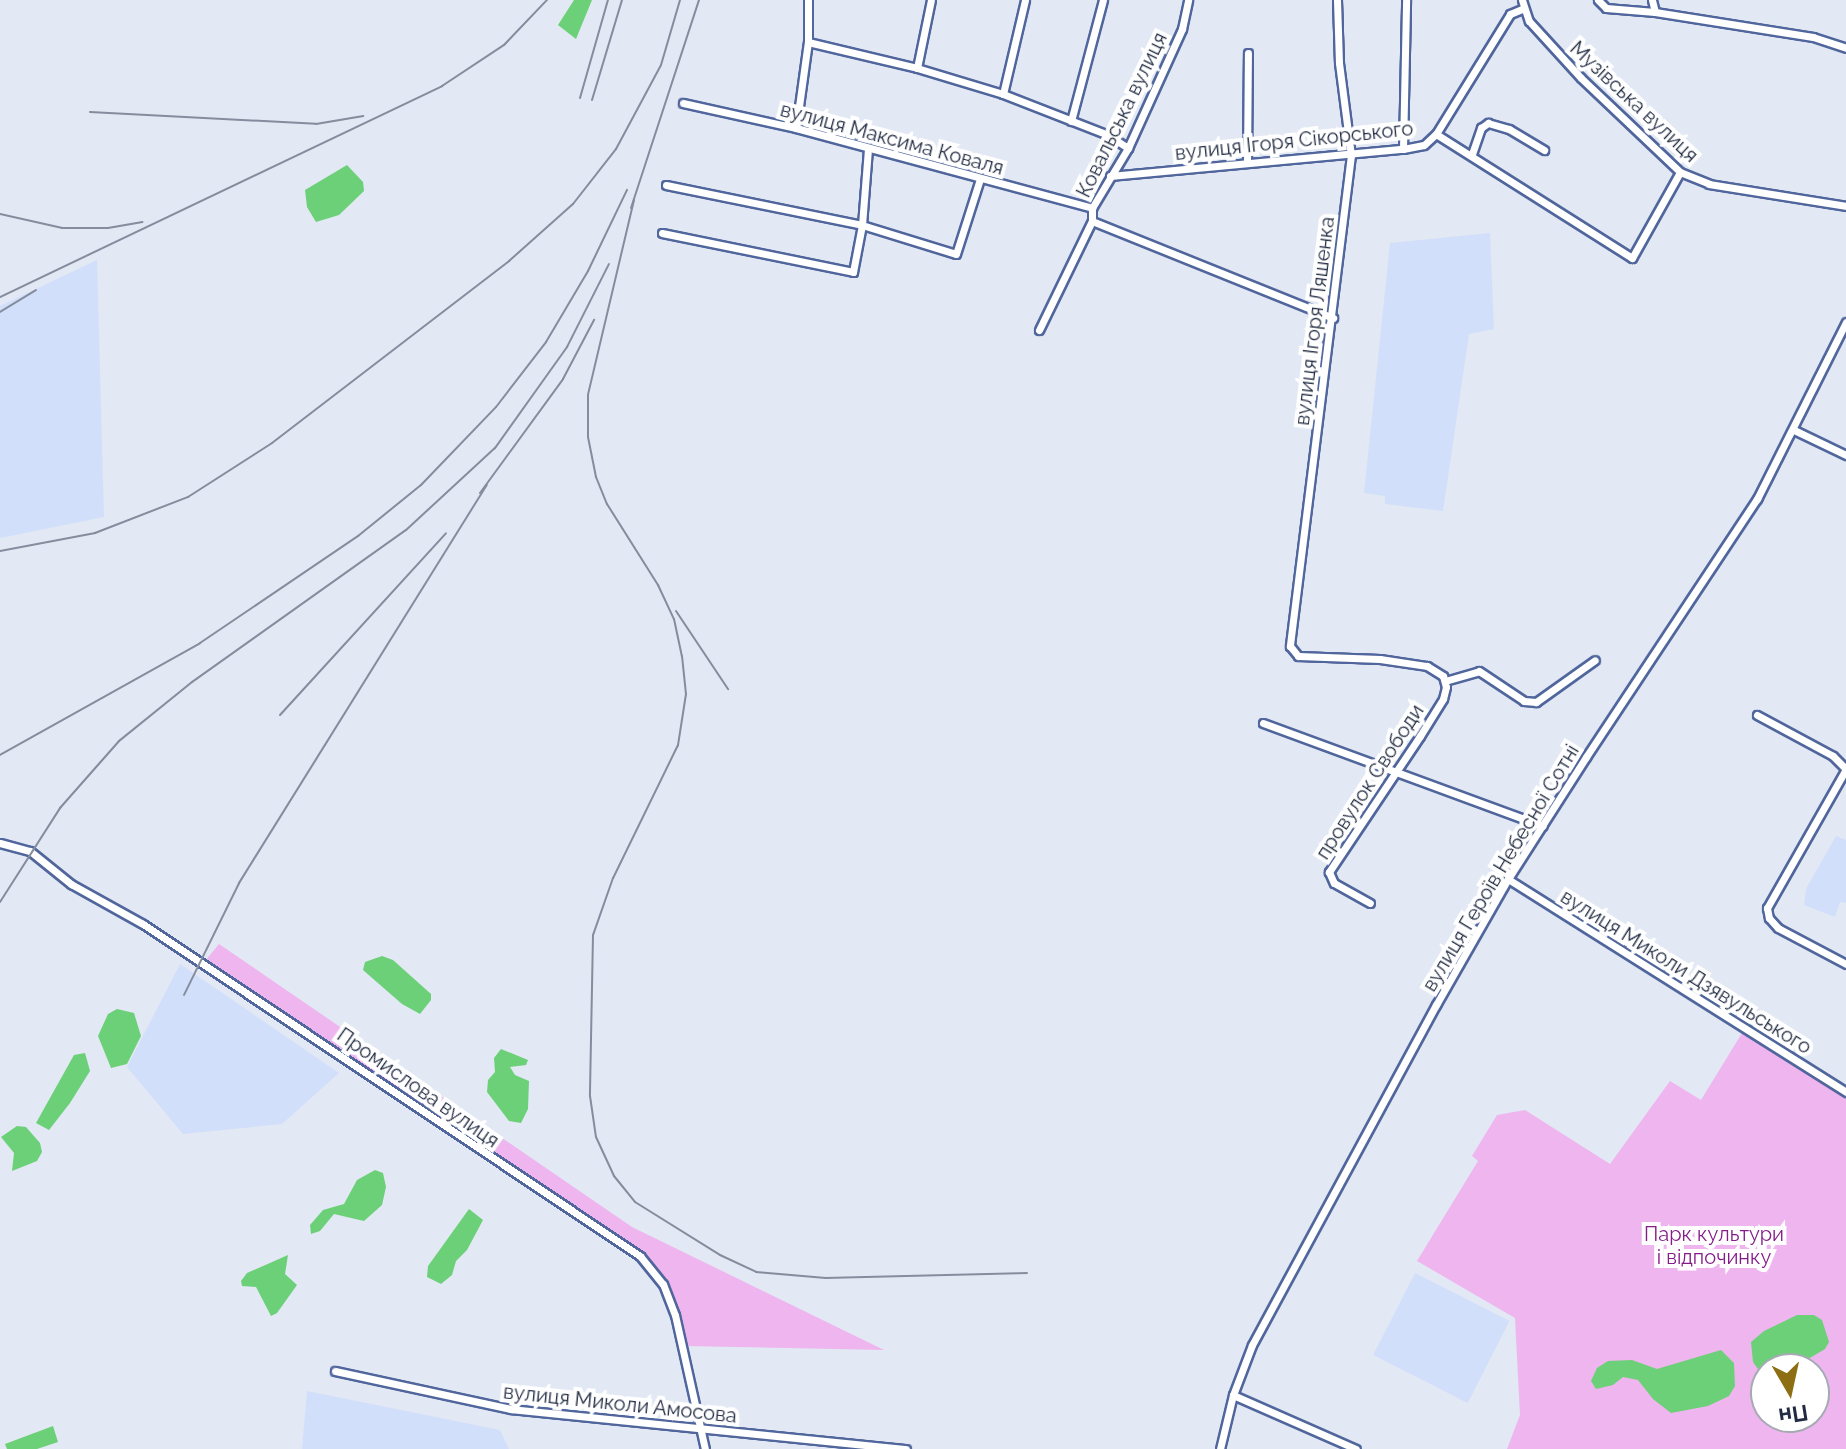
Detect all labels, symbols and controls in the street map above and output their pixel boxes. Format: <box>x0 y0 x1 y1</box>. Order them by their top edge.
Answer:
street label: Ковальська вулиця <box>1072 29 1172 201</box>
street label: Музівська вулиця <box>1565 36 1703 168</box>
street label: вулиця Максима Коваля <box>778 98 1006 180</box>
street label: вулиця Ігоря Сікорського <box>1174 117 1414 165</box>
street label: вулиця Ігоря Ляшенка <box>1290 215 1340 427</box>
street label: провулок Свободи <box>1311 700 1429 864</box>
street label: вулиця Героїв Небесної Сотні <box>1418 740 1584 996</box>
street label: вулиця Миколи Дзявульського <box>1556 885 1816 1059</box>
street label: Промислова вулиця <box>332 1023 504 1153</box>
park label: Парк культури і відпочинку <box>1644 1222 1784 1269</box>
north arrow <box>1750 1353 1830 1433</box>
street label: вулиця Миколи Амосова <box>502 1380 738 1428</box>
text: Пн <box>1777 1400 1810 1430</box>

